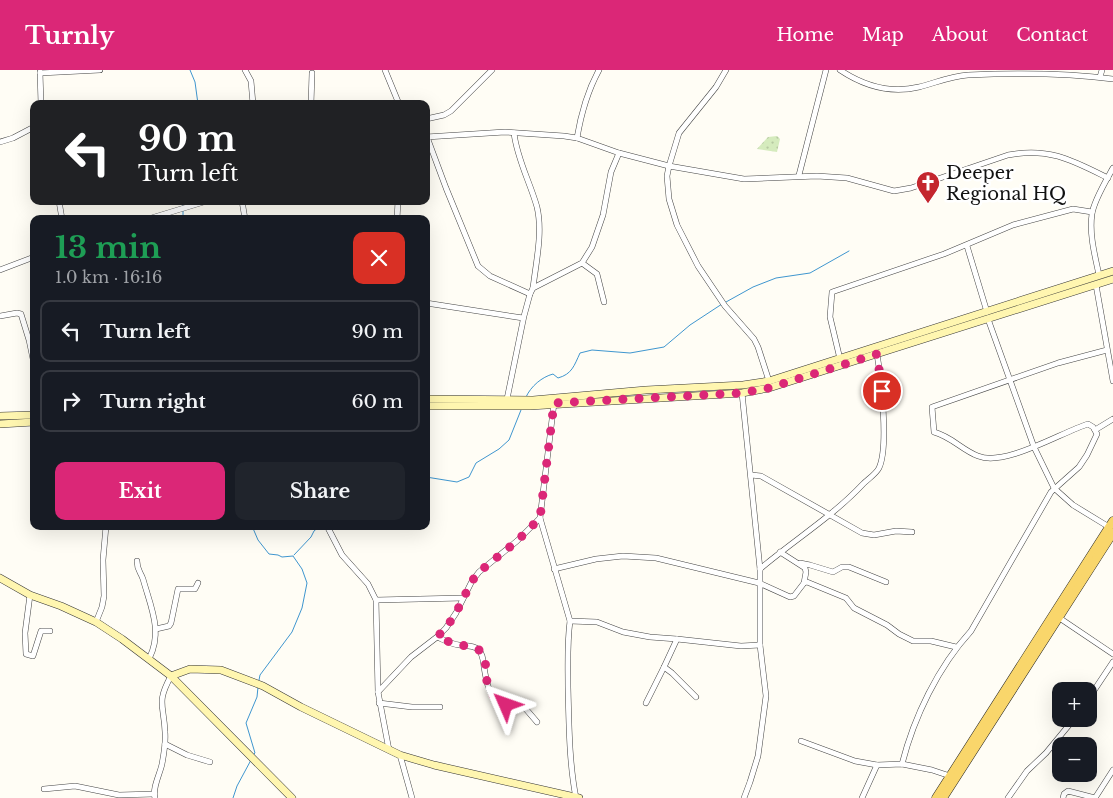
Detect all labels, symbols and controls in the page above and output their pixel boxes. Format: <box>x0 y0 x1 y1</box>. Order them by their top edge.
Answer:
text: Turnly <box>25 21 114 50</box>
text: Home <box>776 24 834 46</box>
text: Map <box>862 24 904 46</box>
text: About <box>932 24 988 46</box>
text: Contact <box>1016 24 1088 46</box>
text: 90 m <box>138 117 236 160</box>
icon: left <box>55 120 120 185</box>
text: Turn left <box>138 160 238 187</box>
place label: Deeper Regional HQ <box>946 162 1066 205</box>
church icon: Deeper Regional HQ <box>915 170 941 204</box>
text: 13 min <box>55 229 161 266</box>
button: close <box>353 232 405 284</box>
text: 1.0 km · 16:16 <box>55 267 162 287</box>
icon: left <box>57 317 85 345</box>
text: Turn left <box>100 320 191 343</box>
text: 90 m <box>351 320 403 343</box>
pin <box>861 370 903 412</box>
icon: arrive <box>868 377 896 405</box>
icon: right <box>57 387 85 415</box>
text: Turn right <box>100 390 206 413</box>
text: 60 m <box>351 390 403 413</box>
button: Exit <box>55 462 225 520</box>
button: Share <box>235 462 405 520</box>
position arrow <box>479 678 531 730</box>
map controls <box>1052 682 1097 782</box>
button: + <box>1052 682 1097 727</box>
button: − <box>1052 737 1097 782</box>

